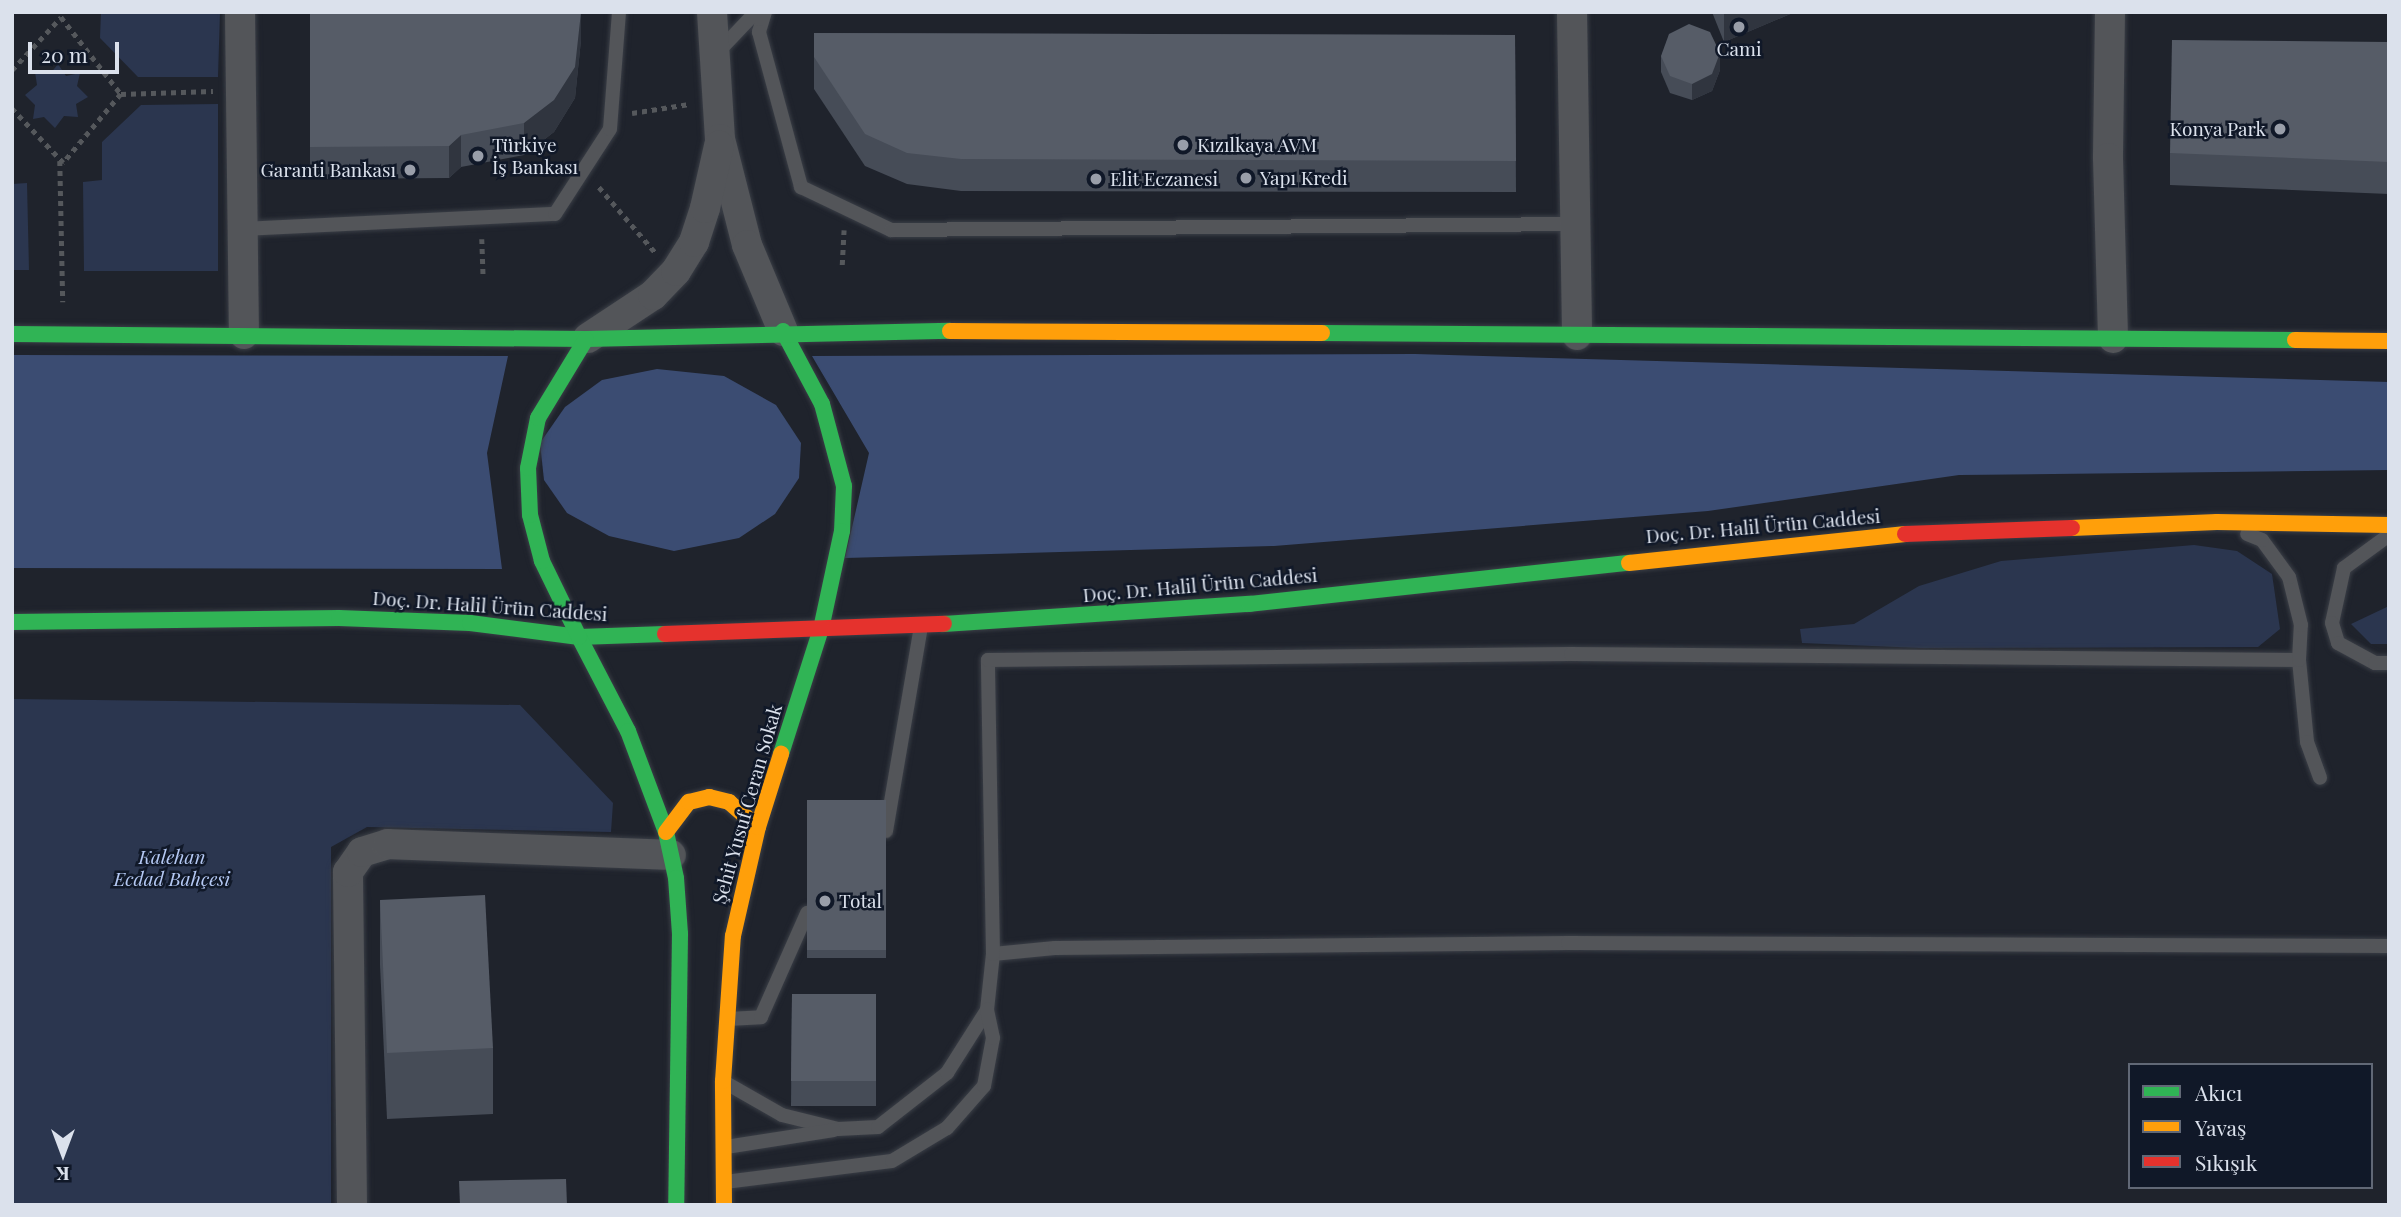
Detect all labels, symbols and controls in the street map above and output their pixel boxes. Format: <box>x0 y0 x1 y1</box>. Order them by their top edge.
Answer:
marker: Cami <box>1731 19 1747 35</box>
scale bar <box>32 28 122 72</box>
place label: Cami <box>1717 38 1761 60</box>
text: 20 m <box>41 40 88 68</box>
place label: Konya Park <box>2169 118 2266 140</box>
marker: Konya Park <box>2272 121 2288 137</box>
place label: Türkiye İş Bankası <box>492 134 578 178</box>
place label: Kızılkaya AVM <box>1197 134 1318 156</box>
marker: Kızılkaya AVM <box>1175 137 1191 153</box>
marker: Türkiye İş Bankası <box>470 148 486 164</box>
place label: Garanti Bankası <box>261 159 396 181</box>
marker: Garanti Bankası <box>402 162 418 178</box>
place label: Yapı Kredi <box>1260 167 1348 189</box>
place label: Elit Eczanesi <box>1110 168 1218 190</box>
marker: Yapı Kredi <box>1238 170 1254 186</box>
marker: Elit Eczanesi <box>1088 171 1104 187</box>
street label: Doç. Dr. Halil Ürün Caddesi <box>1645 504 1881 548</box>
street label: Doç. Dr. Halil Ürün Caddesi <box>1082 563 1318 607</box>
street label: Doç. Dr. Halil Ürün Caddesi <box>372 586 608 626</box>
street label: Şehit Yusuf Ceran Sokak <box>707 701 787 907</box>
park label: Kalehan Ecdad Bahçesi <box>114 846 230 890</box>
place label: Total <box>839 890 882 912</box>
marker: Total <box>817 893 833 909</box>
legend <box>2128 1063 2373 1189</box>
text: Akıcı <box>2195 1078 2242 1106</box>
text: Yavaş <box>2195 1113 2246 1141</box>
north arrow <box>28 1119 98 1189</box>
text: Sıkışık <box>2195 1148 2257 1176</box>
text: K <box>56 1162 70 1188</box>

